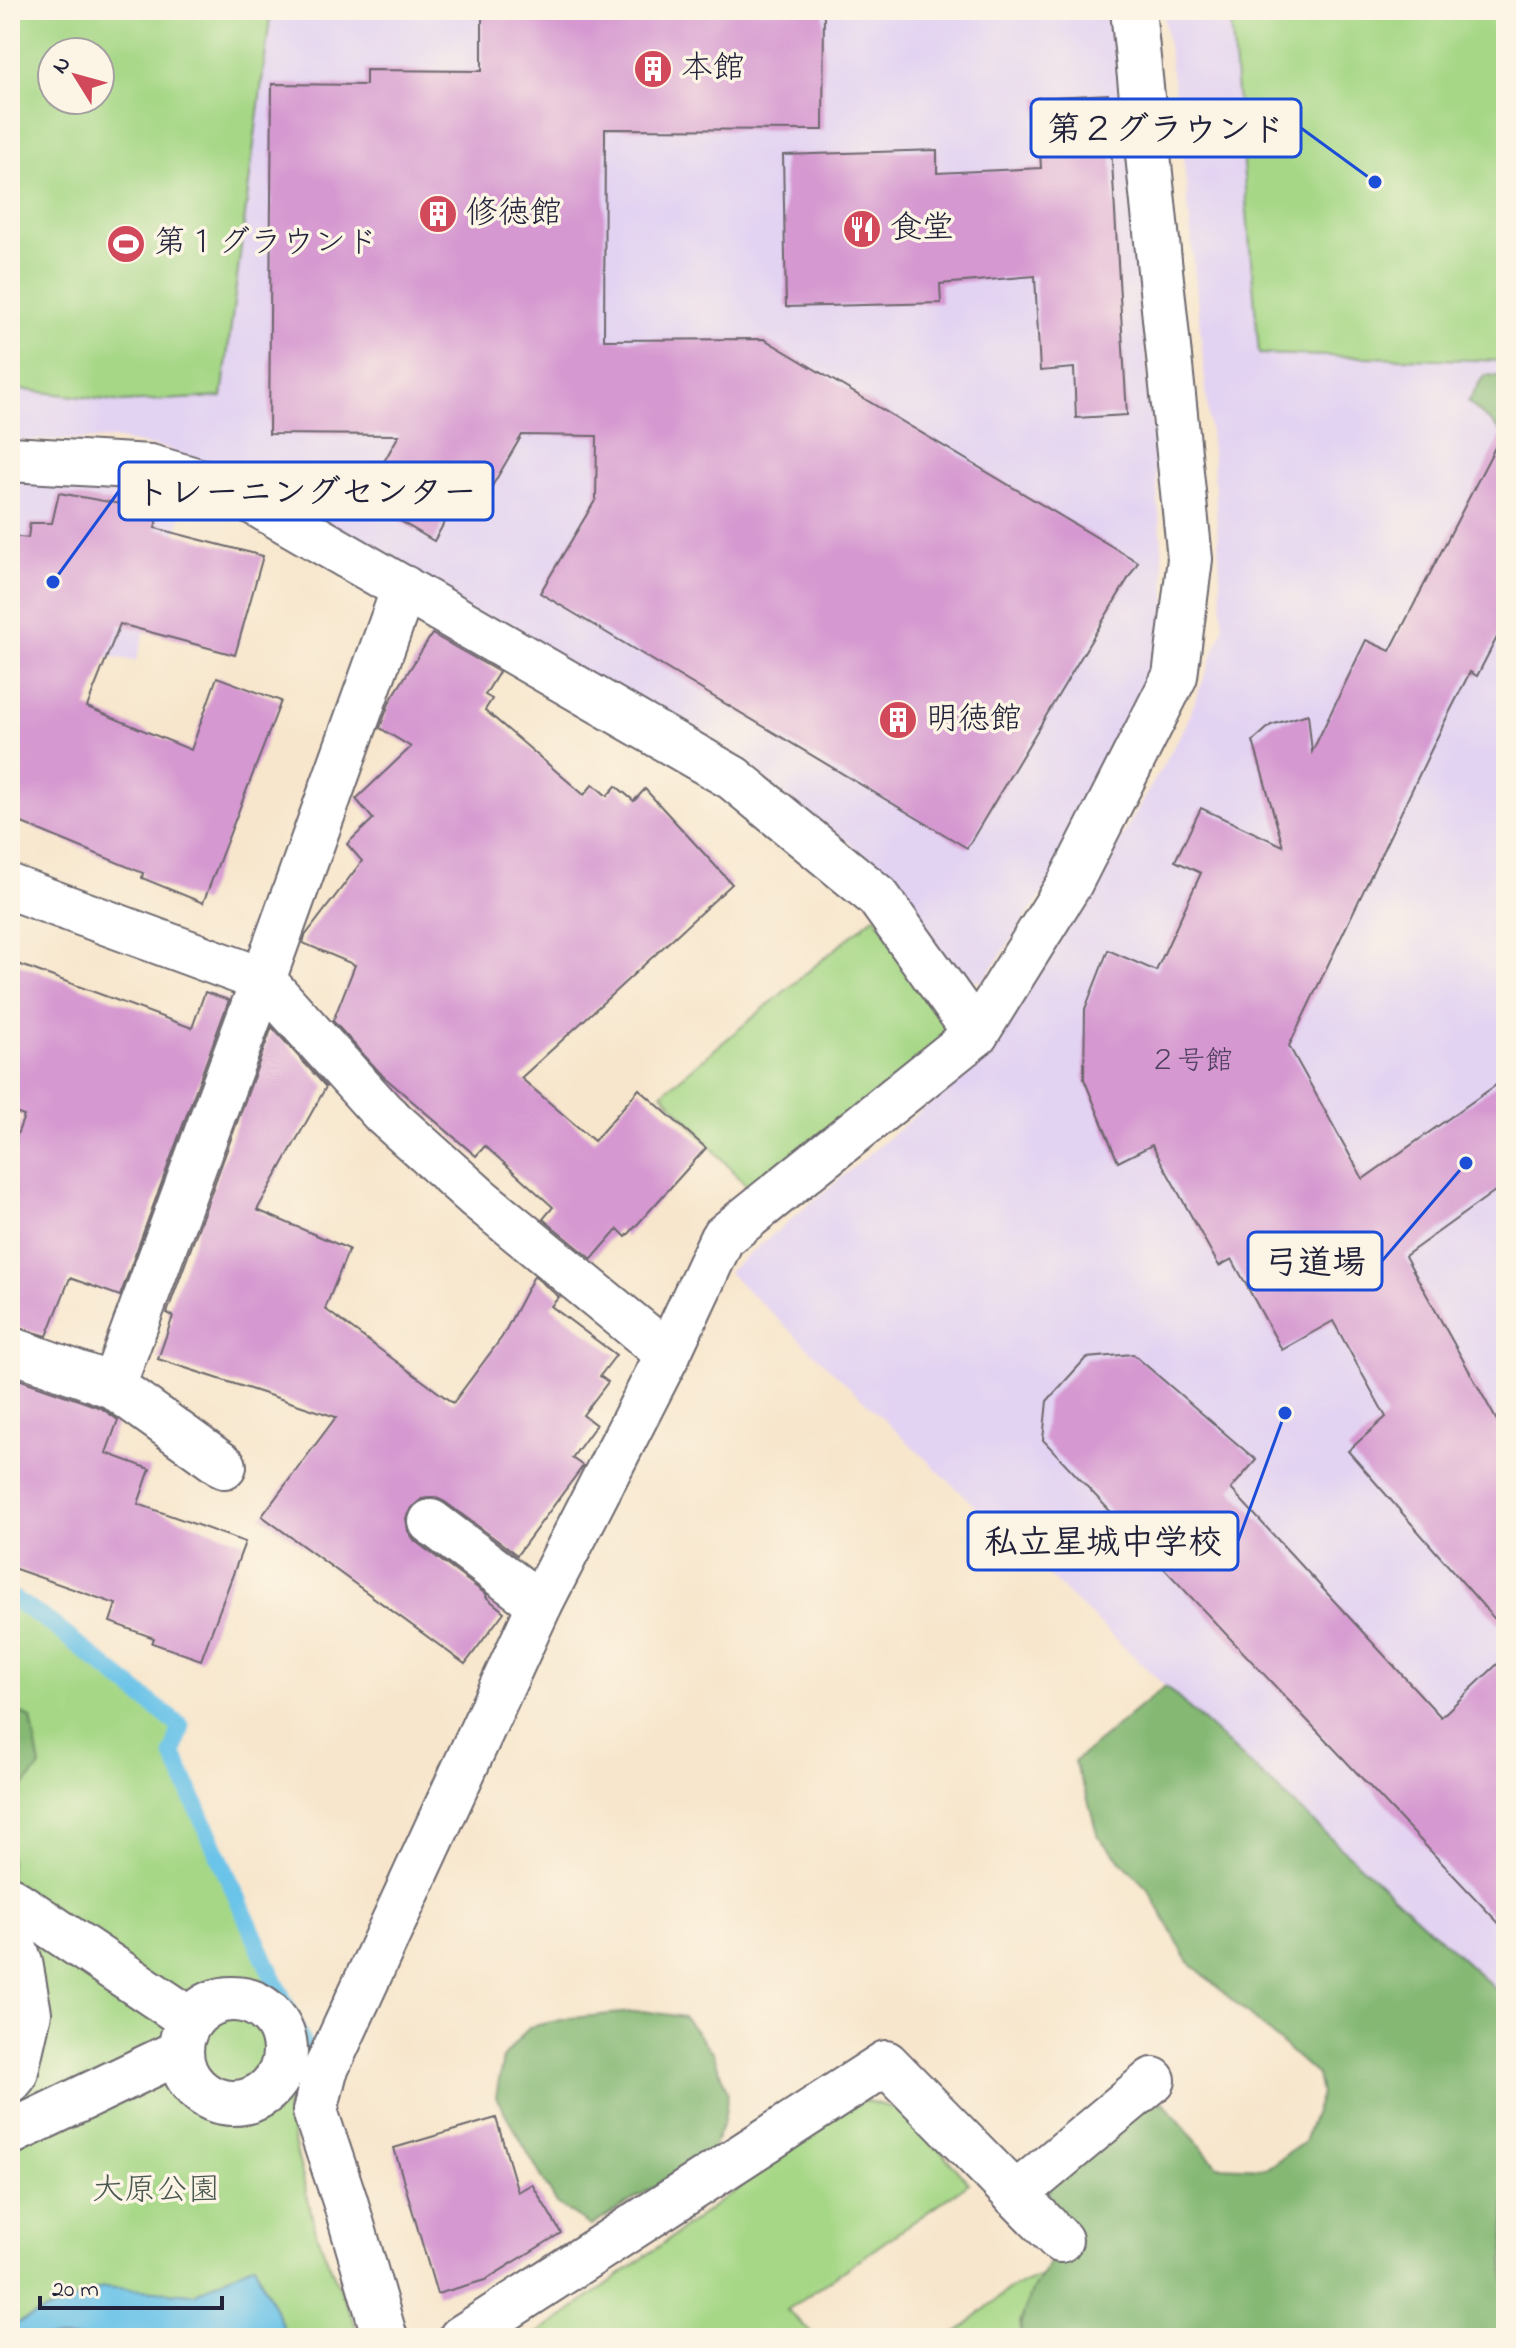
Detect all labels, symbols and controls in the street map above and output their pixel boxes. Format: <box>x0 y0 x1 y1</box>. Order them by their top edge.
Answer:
north arrow <box>36 36 116 116</box>
place label: 本館 <box>681 46 745 93</box>
building icon: 本館 <box>632 48 674 90</box>
text: N <box>45 50 80 81</box>
callout: 第２グラウンド <box>1031 99 1301 157</box>
text: 第２グラウンド <box>1047 107 1285 157</box>
place label: 修徳館 <box>466 191 562 238</box>
building icon: 修徳館 <box>417 193 459 235</box>
place label: 食堂 <box>890 206 954 253</box>
restaurant icon: 食堂 <box>841 208 883 250</box>
place label: 第１グラウンド <box>154 221 378 268</box>
sports icon: 第１グラウンド <box>105 223 147 265</box>
callout: トレーニングセンター <box>119 462 493 520</box>
text: トレーニングセンター <box>135 470 477 520</box>
place label: 明徳館 <box>926 697 1022 744</box>
building icon: 明徳館 <box>877 699 919 741</box>
house number: ２号館 <box>1149 1042 1233 1083</box>
callout: 弓道場 <box>1248 1232 1382 1290</box>
text: 弓道場 <box>1264 1240 1366 1290</box>
callout: 私立星城中学校 <box>968 1512 1238 1570</box>
text: 私立星城中学校 <box>984 1520 1222 1570</box>
park label: 大原公園 <box>92 2168 220 2215</box>
scale bar <box>40 2260 222 2310</box>
text: 20 m <box>52 2273 99 2308</box>

